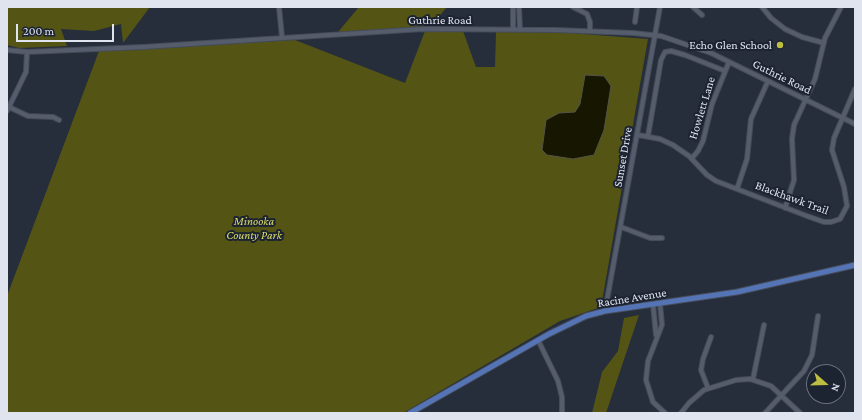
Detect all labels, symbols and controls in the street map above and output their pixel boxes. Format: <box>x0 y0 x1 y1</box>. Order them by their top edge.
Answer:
street label: Guthrie Road <box>408 13 472 27</box>
scale bar <box>18 16 116 42</box>
text: 200 m <box>23 24 54 38</box>
place label: Echo Glen School <box>689 38 772 52</box>
marker: Echo Glen School <box>775 40 785 50</box>
street label: Guthrie Road <box>750 57 814 97</box>
street label: Howlett Lane <box>686 75 718 141</box>
street label: Sunset Drive <box>611 126 635 188</box>
street label: Blackhawk Trail <box>753 178 831 218</box>
park label: Minooka County Park <box>226 214 282 242</box>
street label: Racine Avenue <box>597 285 667 311</box>
north arrow <box>806 364 846 404</box>
text: N <box>829 382 843 393</box>

